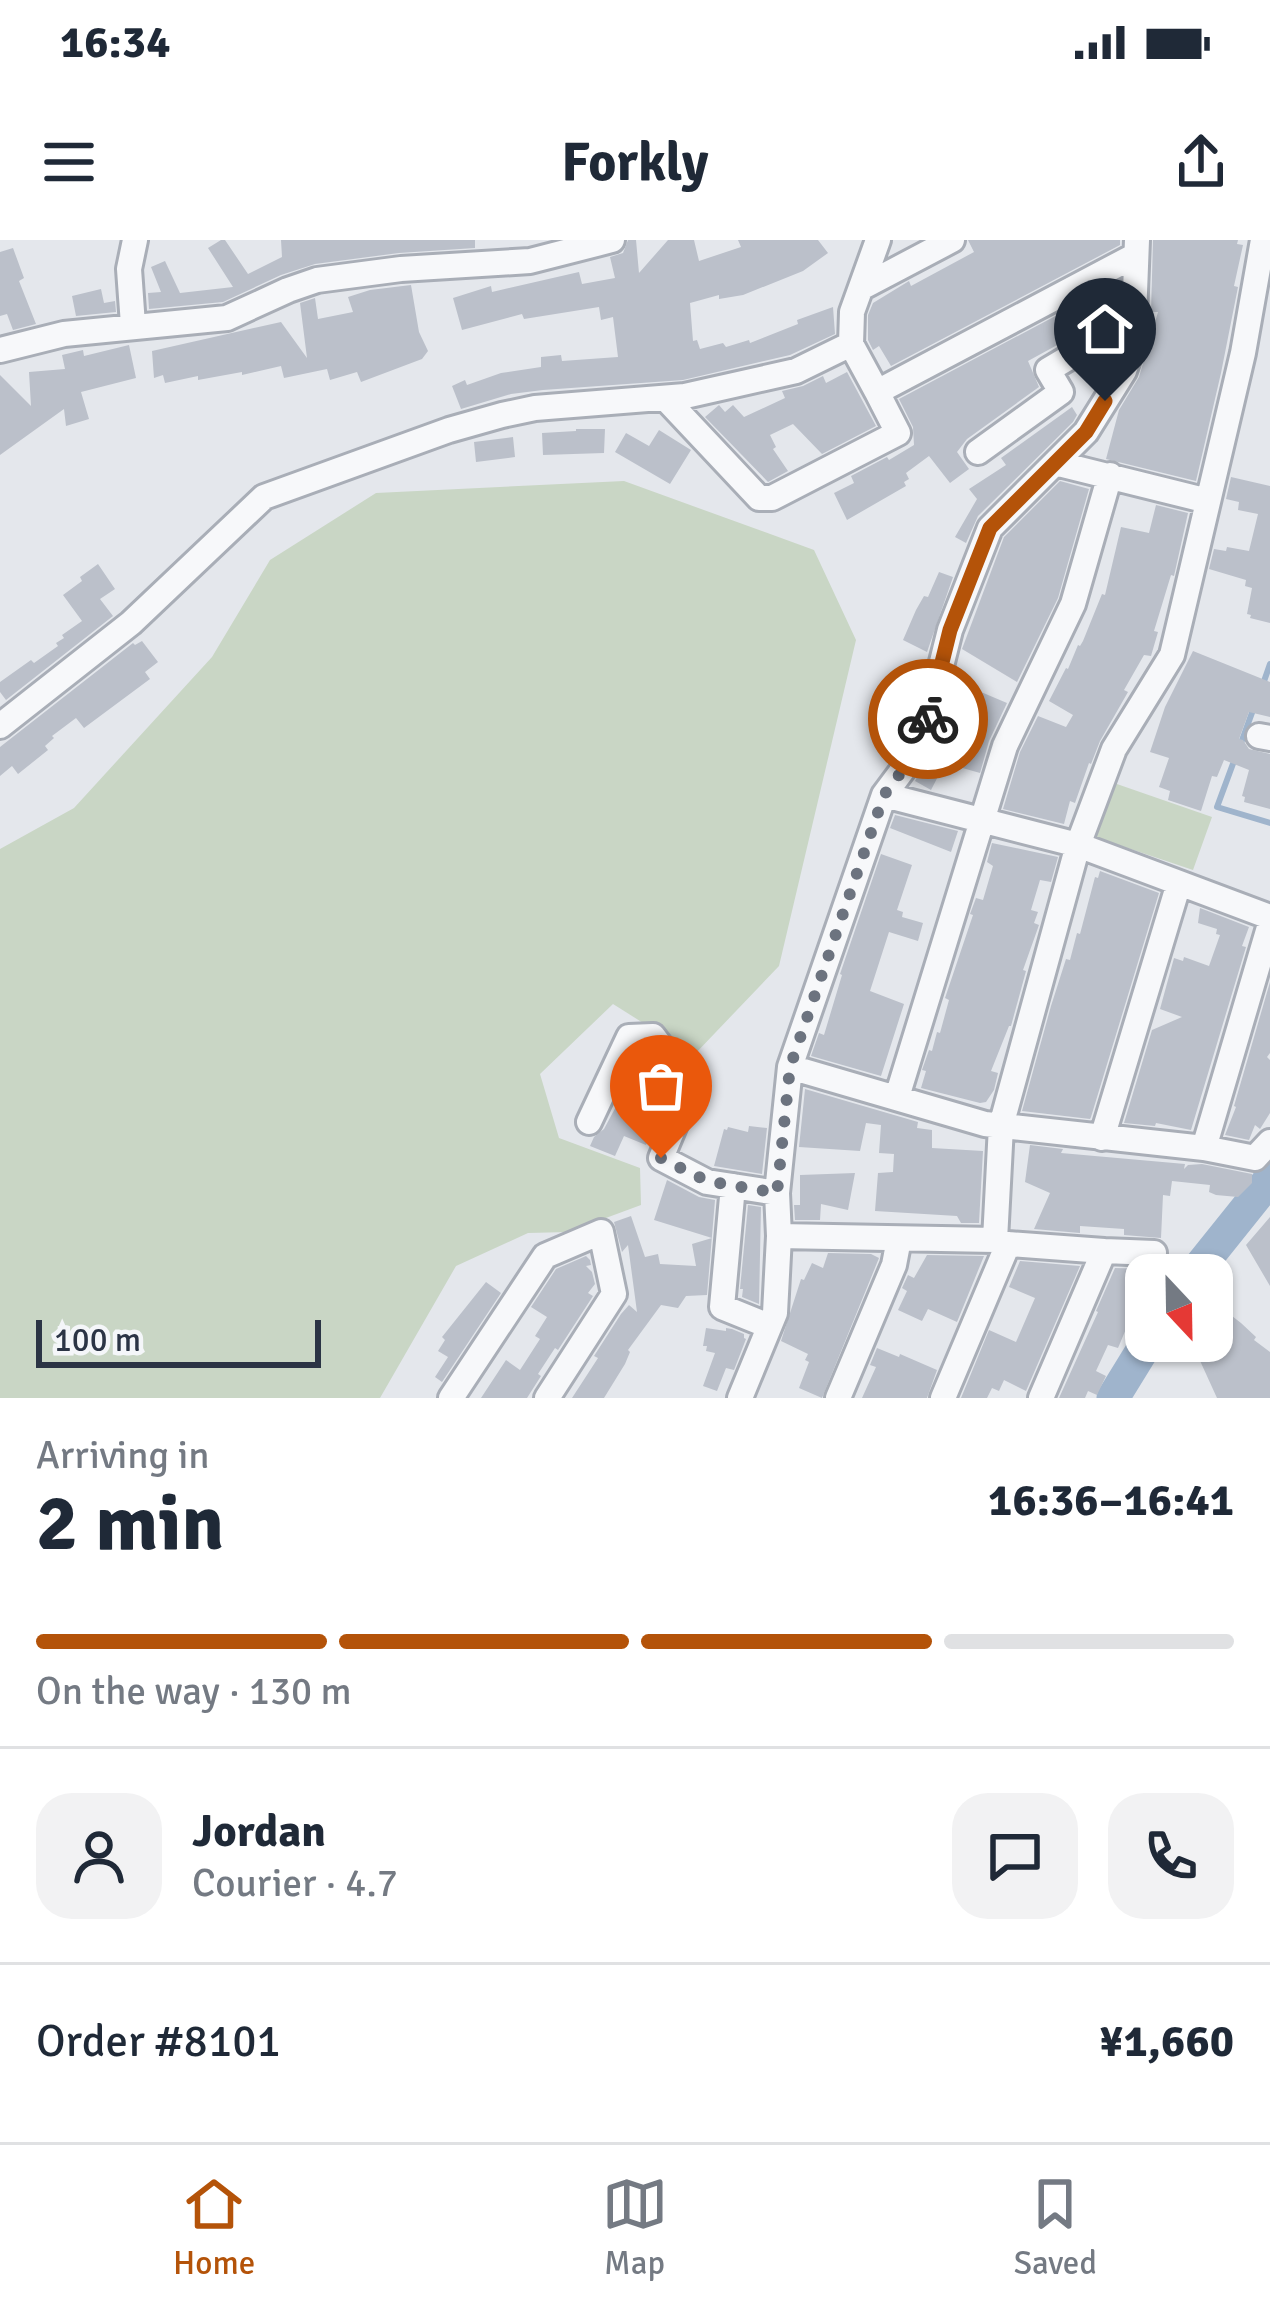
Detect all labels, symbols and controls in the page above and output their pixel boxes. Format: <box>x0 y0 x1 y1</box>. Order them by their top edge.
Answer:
text: 16:34 <box>60 15 170 70</box>
icon: menu <box>36 129 102 195</box>
text: Forkly <box>561 129 709 196</box>
icon: share <box>1168 129 1234 195</box>
pin <box>1054 278 1156 401</box>
icon: home <box>1072 296 1138 362</box>
courier <box>868 659 988 779</box>
icon: bike <box>895 686 961 752</box>
pin <box>610 1035 712 1158</box>
icon: bag <box>628 1053 694 1119</box>
north arrow <box>1125 1254 1233 1362</box>
map controls <box>1125 1254 1233 1362</box>
scale bar <box>36 1314 321 1367</box>
text: 100 m <box>54 1320 141 1361</box>
text: Arriving in <box>36 1431 210 1479</box>
text: 16:36–16:41 <box>988 1473 1234 1528</box>
text: 2 min <box>36 1476 224 1572</box>
text: On the way · 130 m <box>36 1667 352 1715</box>
button: person <box>36 1793 162 1919</box>
button: chat <box>952 1793 1078 1919</box>
button: phone <box>1108 1793 1234 1919</box>
text: Jordan <box>192 1804 326 1859</box>
text: Courier · 4.7 <box>192 1859 398 1907</box>
text: Order #8101 <box>36 2014 281 2069</box>
text: ¥1,660 <box>1099 2014 1234 2069</box>
tab: Home <box>173 2171 255 2284</box>
tab: Map <box>602 2171 668 2284</box>
tab: Saved <box>1014 2171 1097 2284</box>

